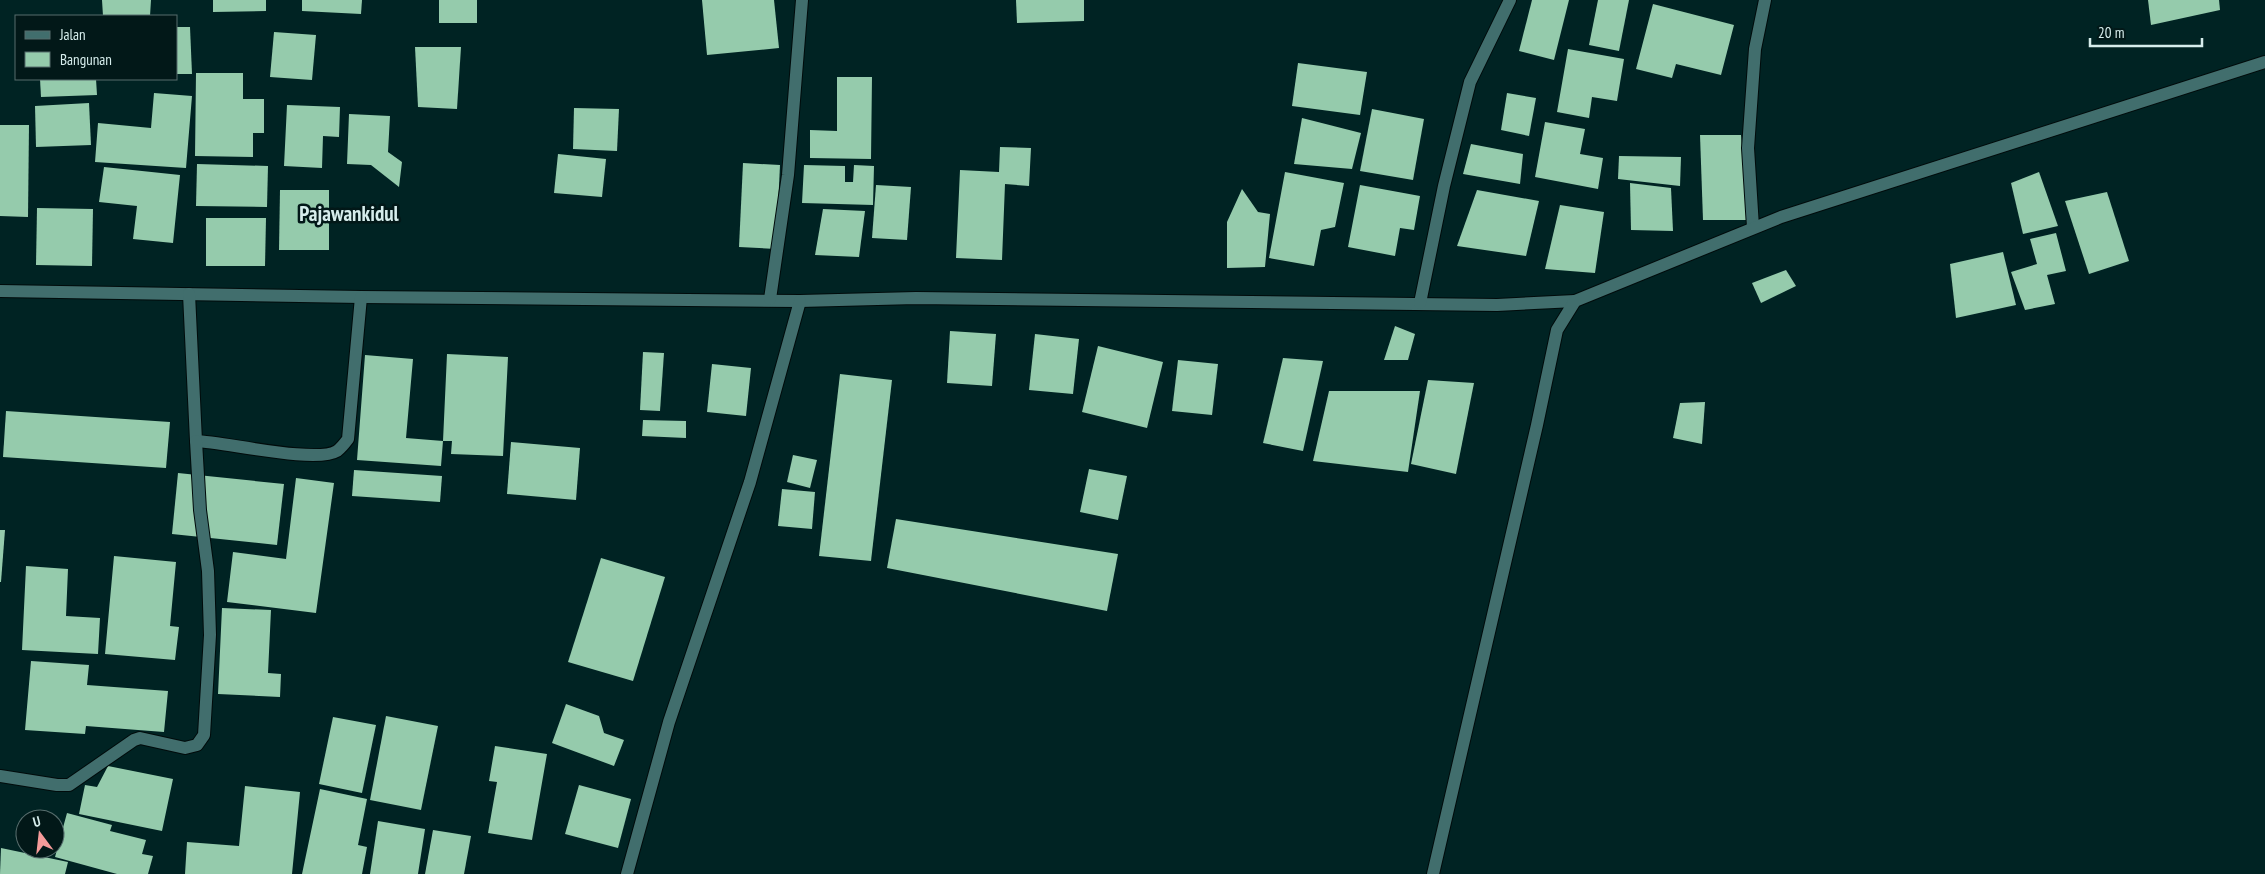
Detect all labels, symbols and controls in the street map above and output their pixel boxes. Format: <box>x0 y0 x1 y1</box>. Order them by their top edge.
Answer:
legend <box>15 15 178 80</box>
scale bar <box>2090 15 2202 47</box>
text: 20 m <box>2098 23 2124 42</box>
text: Jalan <box>59 25 86 44</box>
text: Bangunan <box>60 50 112 69</box>
district label: Pajawankidul <box>299 200 400 227</box>
north arrow <box>15 809 65 859</box>
text: U <box>31 812 42 831</box>

